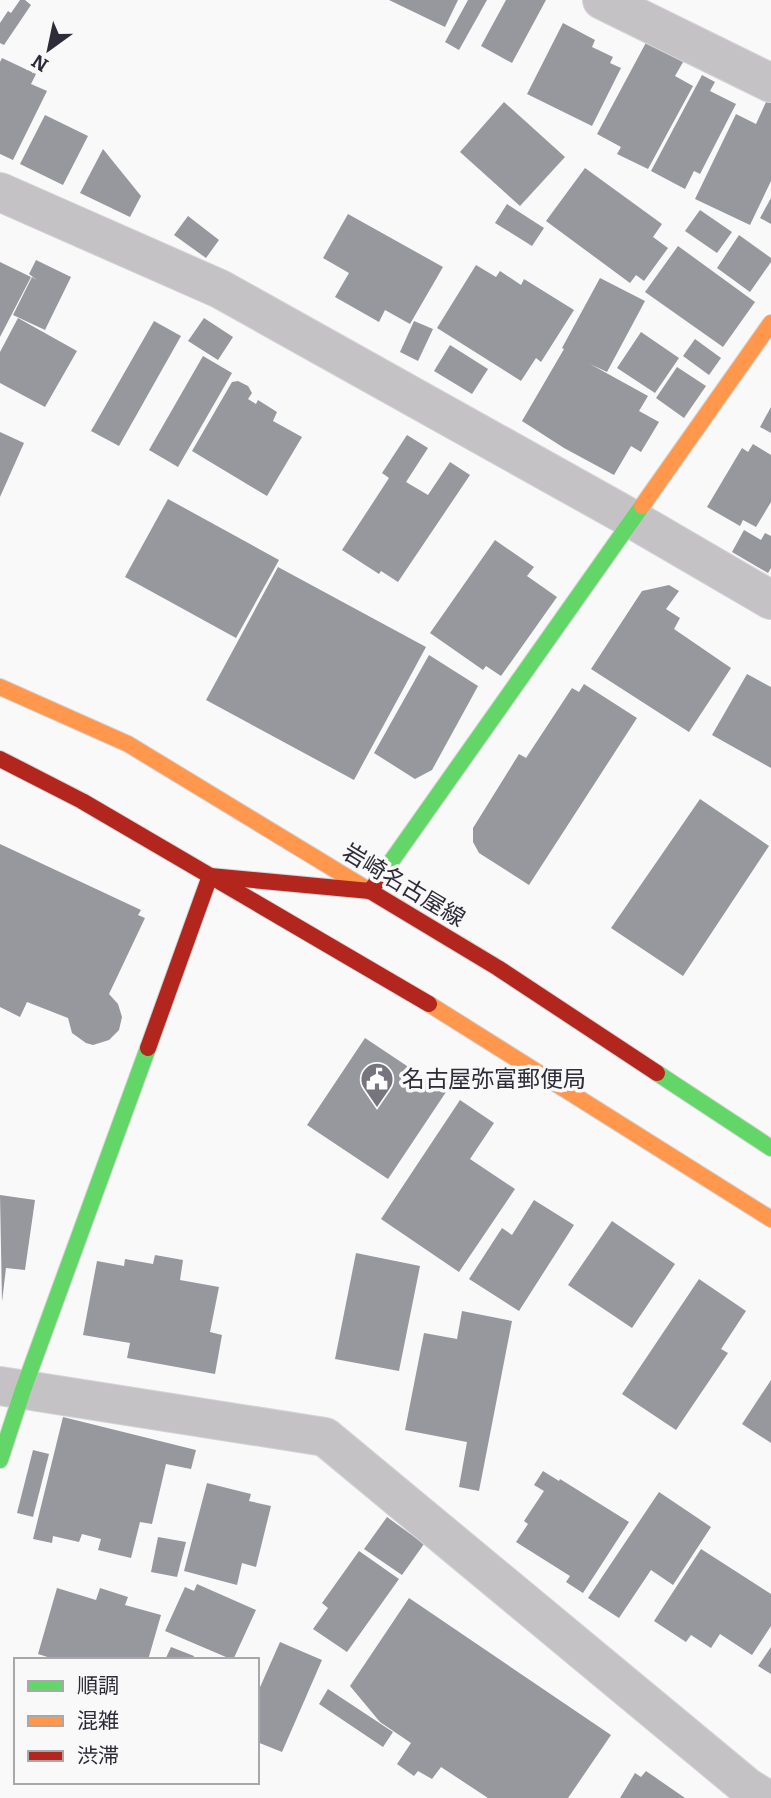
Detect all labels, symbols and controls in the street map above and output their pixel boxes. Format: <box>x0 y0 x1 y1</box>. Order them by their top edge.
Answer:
north arrow <box>14 14 84 84</box>
text: N <box>27 49 52 76</box>
street label: 岩崎名古屋線 <box>338 837 470 933</box>
public building icon: 名古屋弥富郵便局 <box>358 1060 396 1109</box>
place label: 名古屋弥富郵便局 <box>402 1065 586 1093</box>
legend <box>14 1658 259 1784</box>
text: 順調 <box>77 1673 119 1699</box>
text: 混雑 <box>77 1708 119 1734</box>
text: 渋滞 <box>77 1743 119 1769</box>

